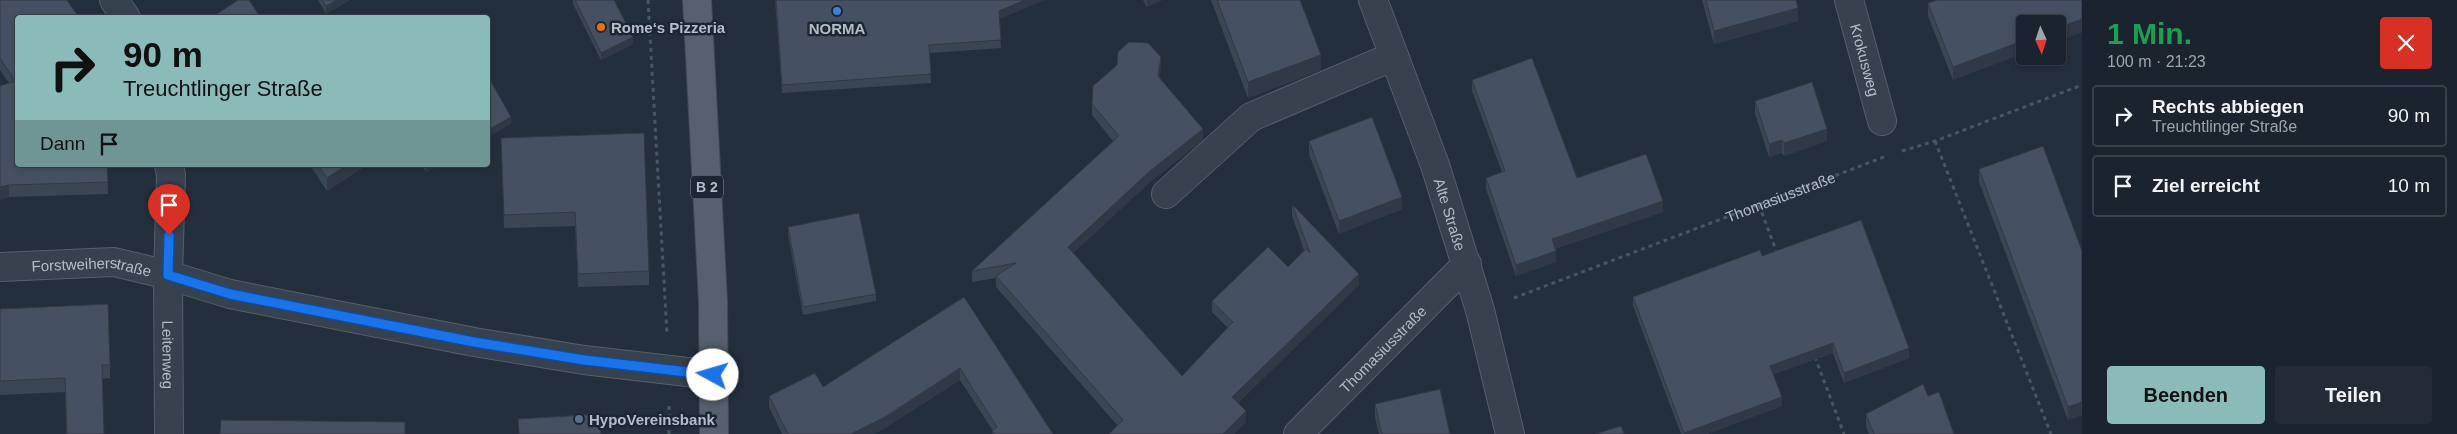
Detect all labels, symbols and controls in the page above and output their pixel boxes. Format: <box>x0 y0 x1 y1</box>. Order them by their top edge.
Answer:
marker: NORMA <box>831 5 843 17</box>
north arrow <box>2016 15 2066 65</box>
map controls <box>2016 15 2066 65</box>
text: 1 Min. <box>2107 17 2192 50</box>
button: close <box>2380 17 2432 69</box>
place label: Rome‘s Pizzeria <box>611 19 726 36</box>
place label: NORMA <box>809 20 865 37</box>
marker: Rome‘s Pizzeria <box>595 21 607 33</box>
street label: Krokusweg <box>1847 22 1883 98</box>
icon: right <box>40 35 105 100</box>
text: 90 m <box>123 35 203 74</box>
text: 100 m · 21:23 <box>2107 53 2206 70</box>
text: Treuchtlinger Straße <box>123 76 323 101</box>
text: Rechts abbiegen <box>2152 96 2304 117</box>
icon: right <box>2109 102 2137 130</box>
text: 90 m <box>2388 105 2430 126</box>
text: Treuchtlinger Straße <box>2152 118 2297 135</box>
icon: arrive <box>95 130 123 158</box>
text: Dann <box>40 133 85 154</box>
street label: Thomasiusstraße <box>1723 168 1838 225</box>
icon: arrive <box>2109 172 2137 200</box>
text: Ziel erreicht <box>2152 175 2260 196</box>
text: 10 m <box>2388 175 2430 196</box>
road number: B 2 <box>691 176 723 198</box>
street label: Alte Straße <box>1431 176 1470 253</box>
pin <box>148 184 190 235</box>
icon: arrive <box>155 191 183 219</box>
street label: Forstweiherstraße <box>31 253 153 279</box>
street label: Thomasiusstraße <box>1336 302 1429 396</box>
street label: Leitenweg <box>160 320 177 389</box>
position arrow <box>686 348 738 400</box>
button: Beenden <box>2107 366 2265 424</box>
button: Teilen <box>2275 366 2432 424</box>
place label: HypoVereinsbank <box>589 411 716 428</box>
marker: HypoVereinsbank <box>573 413 585 425</box>

